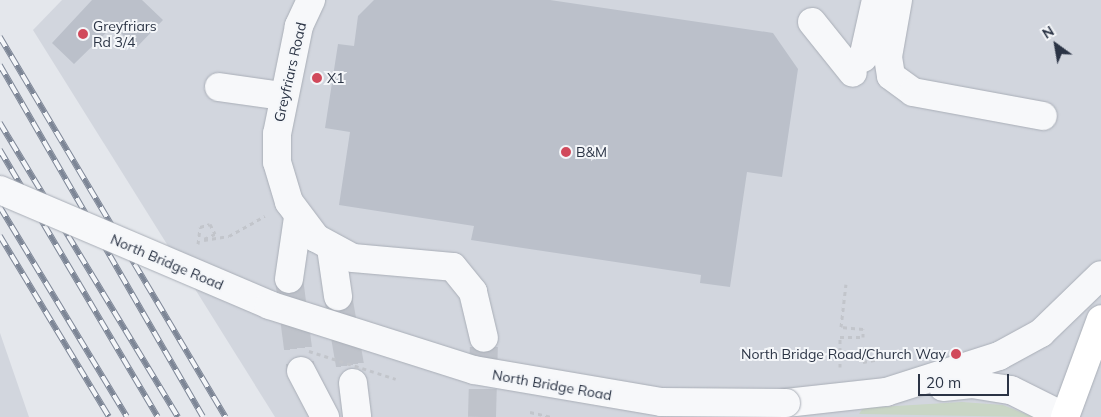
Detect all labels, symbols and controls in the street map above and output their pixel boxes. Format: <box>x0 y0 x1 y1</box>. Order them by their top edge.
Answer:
place label: Greyfriars Rd 3/4 <box>93 18 157 50</box>
north arrow <box>1031 20 1081 70</box>
street label: Greyfriars Road <box>270 21 310 123</box>
text: N <box>1039 22 1057 43</box>
marker: Greyfriars Rd 3/4 <box>77 28 89 40</box>
place label: X1 <box>327 70 345 86</box>
marker: X1 <box>311 72 323 84</box>
place label: B&M <box>576 144 607 160</box>
marker: B&M <box>560 146 572 158</box>
street label: North Bridge Road <box>108 231 226 293</box>
place label: North Bridge Road/Church Way <box>741 346 946 362</box>
marker: North Bridge Road/Church Way <box>950 348 962 360</box>
scale bar <box>921 364 1012 396</box>
street label: North Bridge Road <box>491 366 613 404</box>
text: 20 m <box>926 373 961 392</box>

